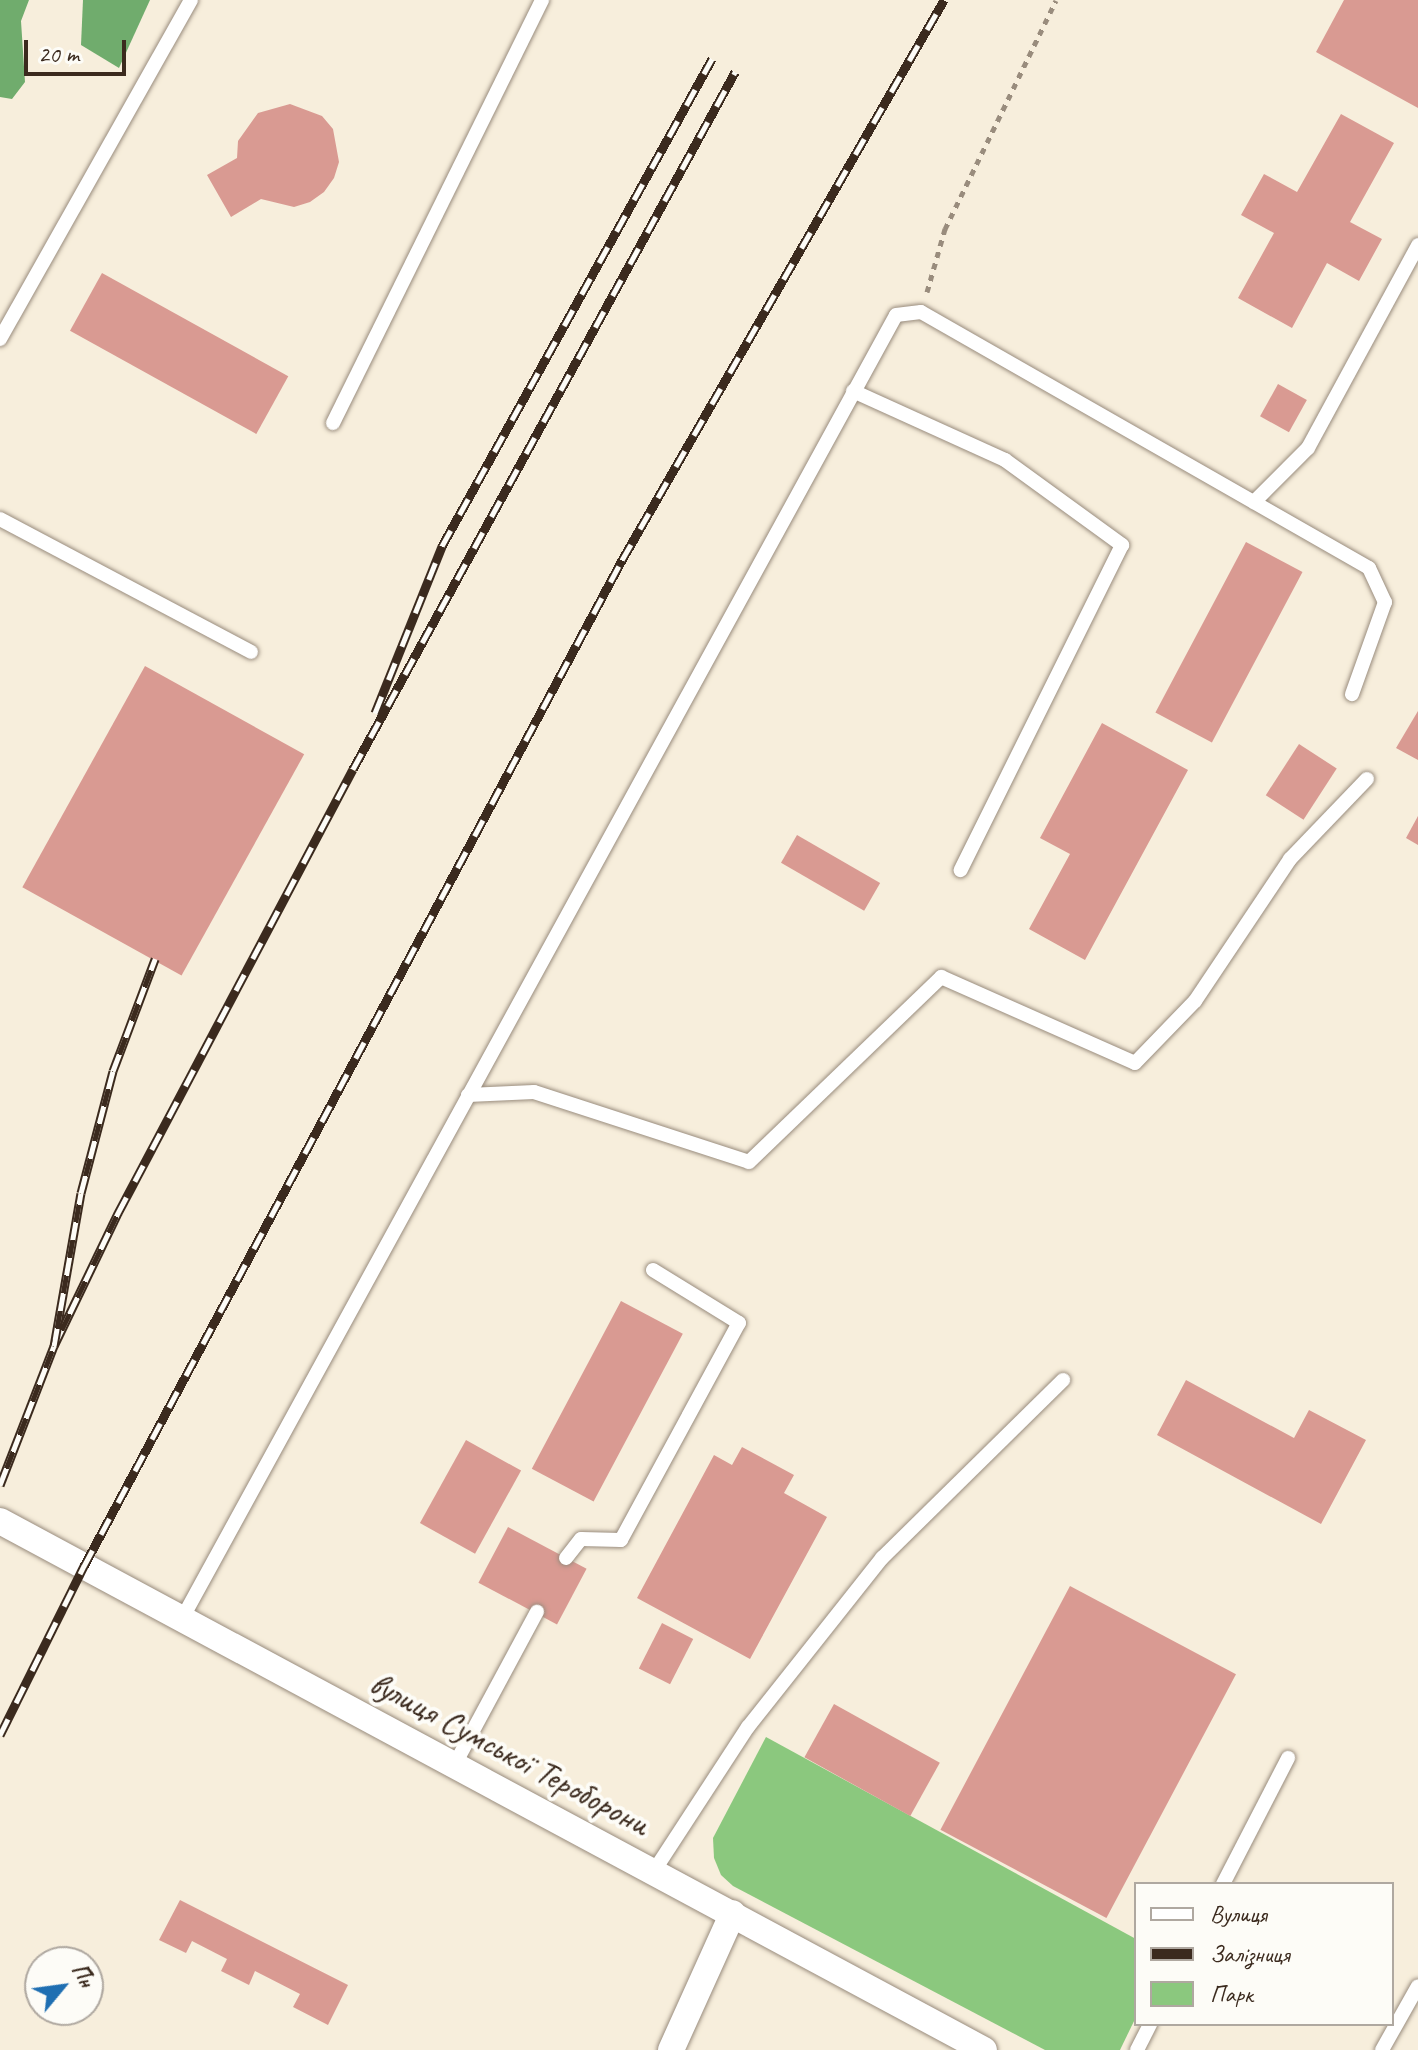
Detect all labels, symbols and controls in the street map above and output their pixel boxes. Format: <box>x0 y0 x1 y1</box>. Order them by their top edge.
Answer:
scale bar <box>28 24 130 74</box>
text: 20 m <box>38 39 79 69</box>
street label: вулиця Сумської Тероборони <box>363 1662 657 1844</box>
legend <box>1134 1882 1394 2026</box>
text: Вулиця <box>1210 1899 1267 1929</box>
text: Залізниця <box>1210 1939 1289 1969</box>
north arrow <box>24 1946 104 2026</box>
text: Пн <box>65 1958 101 1992</box>
text: Парк <box>1210 1979 1253 2009</box>

